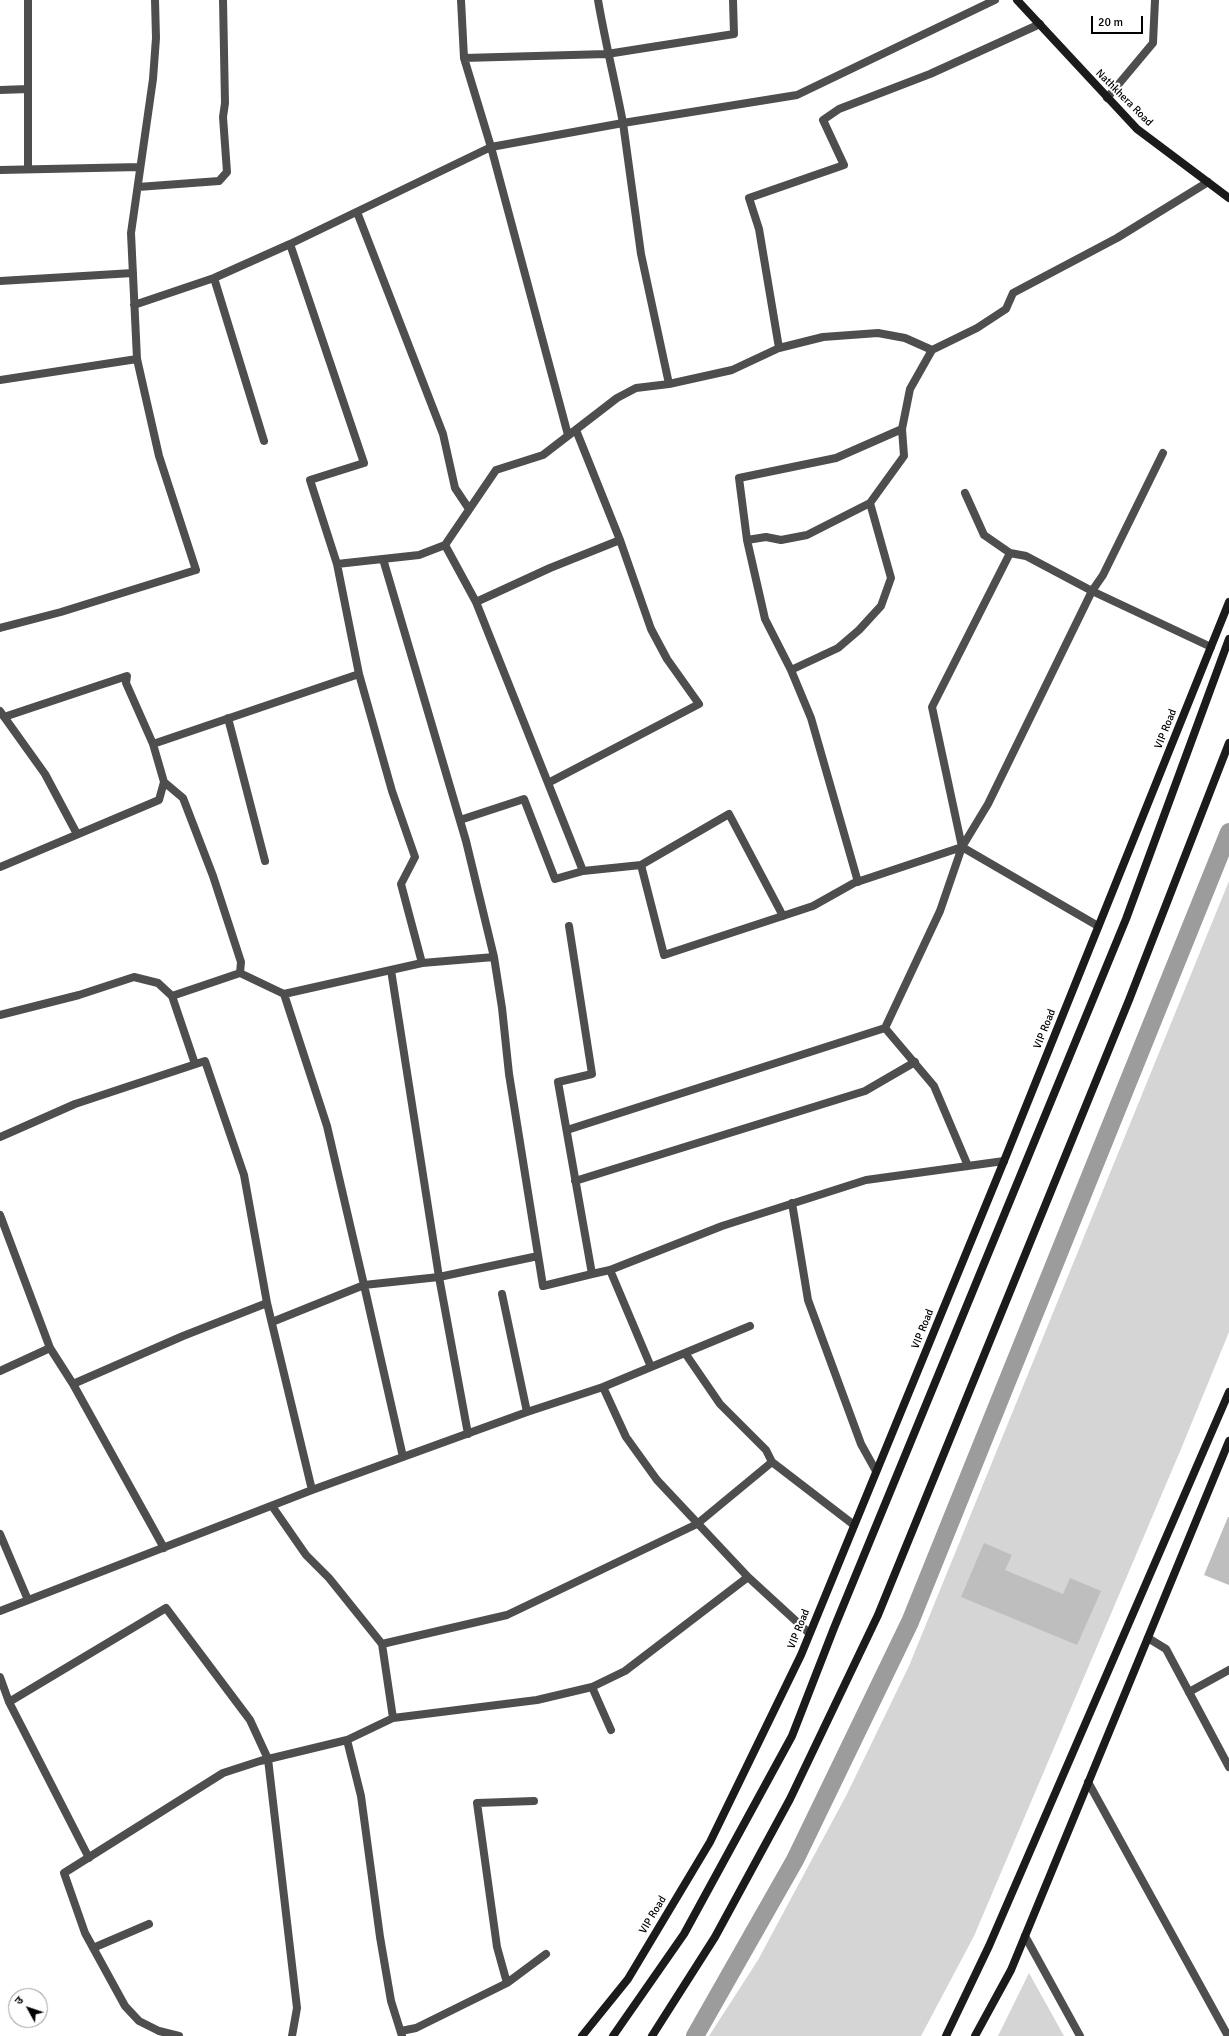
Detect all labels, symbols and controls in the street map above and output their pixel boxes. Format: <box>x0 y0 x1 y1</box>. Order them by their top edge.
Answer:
scale bar <box>1093 8 1145 34</box>
text: 20 m <box>1098 15 1123 30</box>
street label: Nathkhera Road <box>1093 67 1155 129</box>
street label: VIP Road <box>1152 707 1180 751</box>
street label: VIP Road <box>1031 1007 1059 1051</box>
street label: VIP Road <box>909 1307 937 1351</box>
street label: VIP Road <box>785 1607 813 1651</box>
street label: VIP Road <box>637 1894 669 1936</box>
north arrow <box>8 1988 48 2028</box>
text: उ <box>12 1994 26 2007</box>

